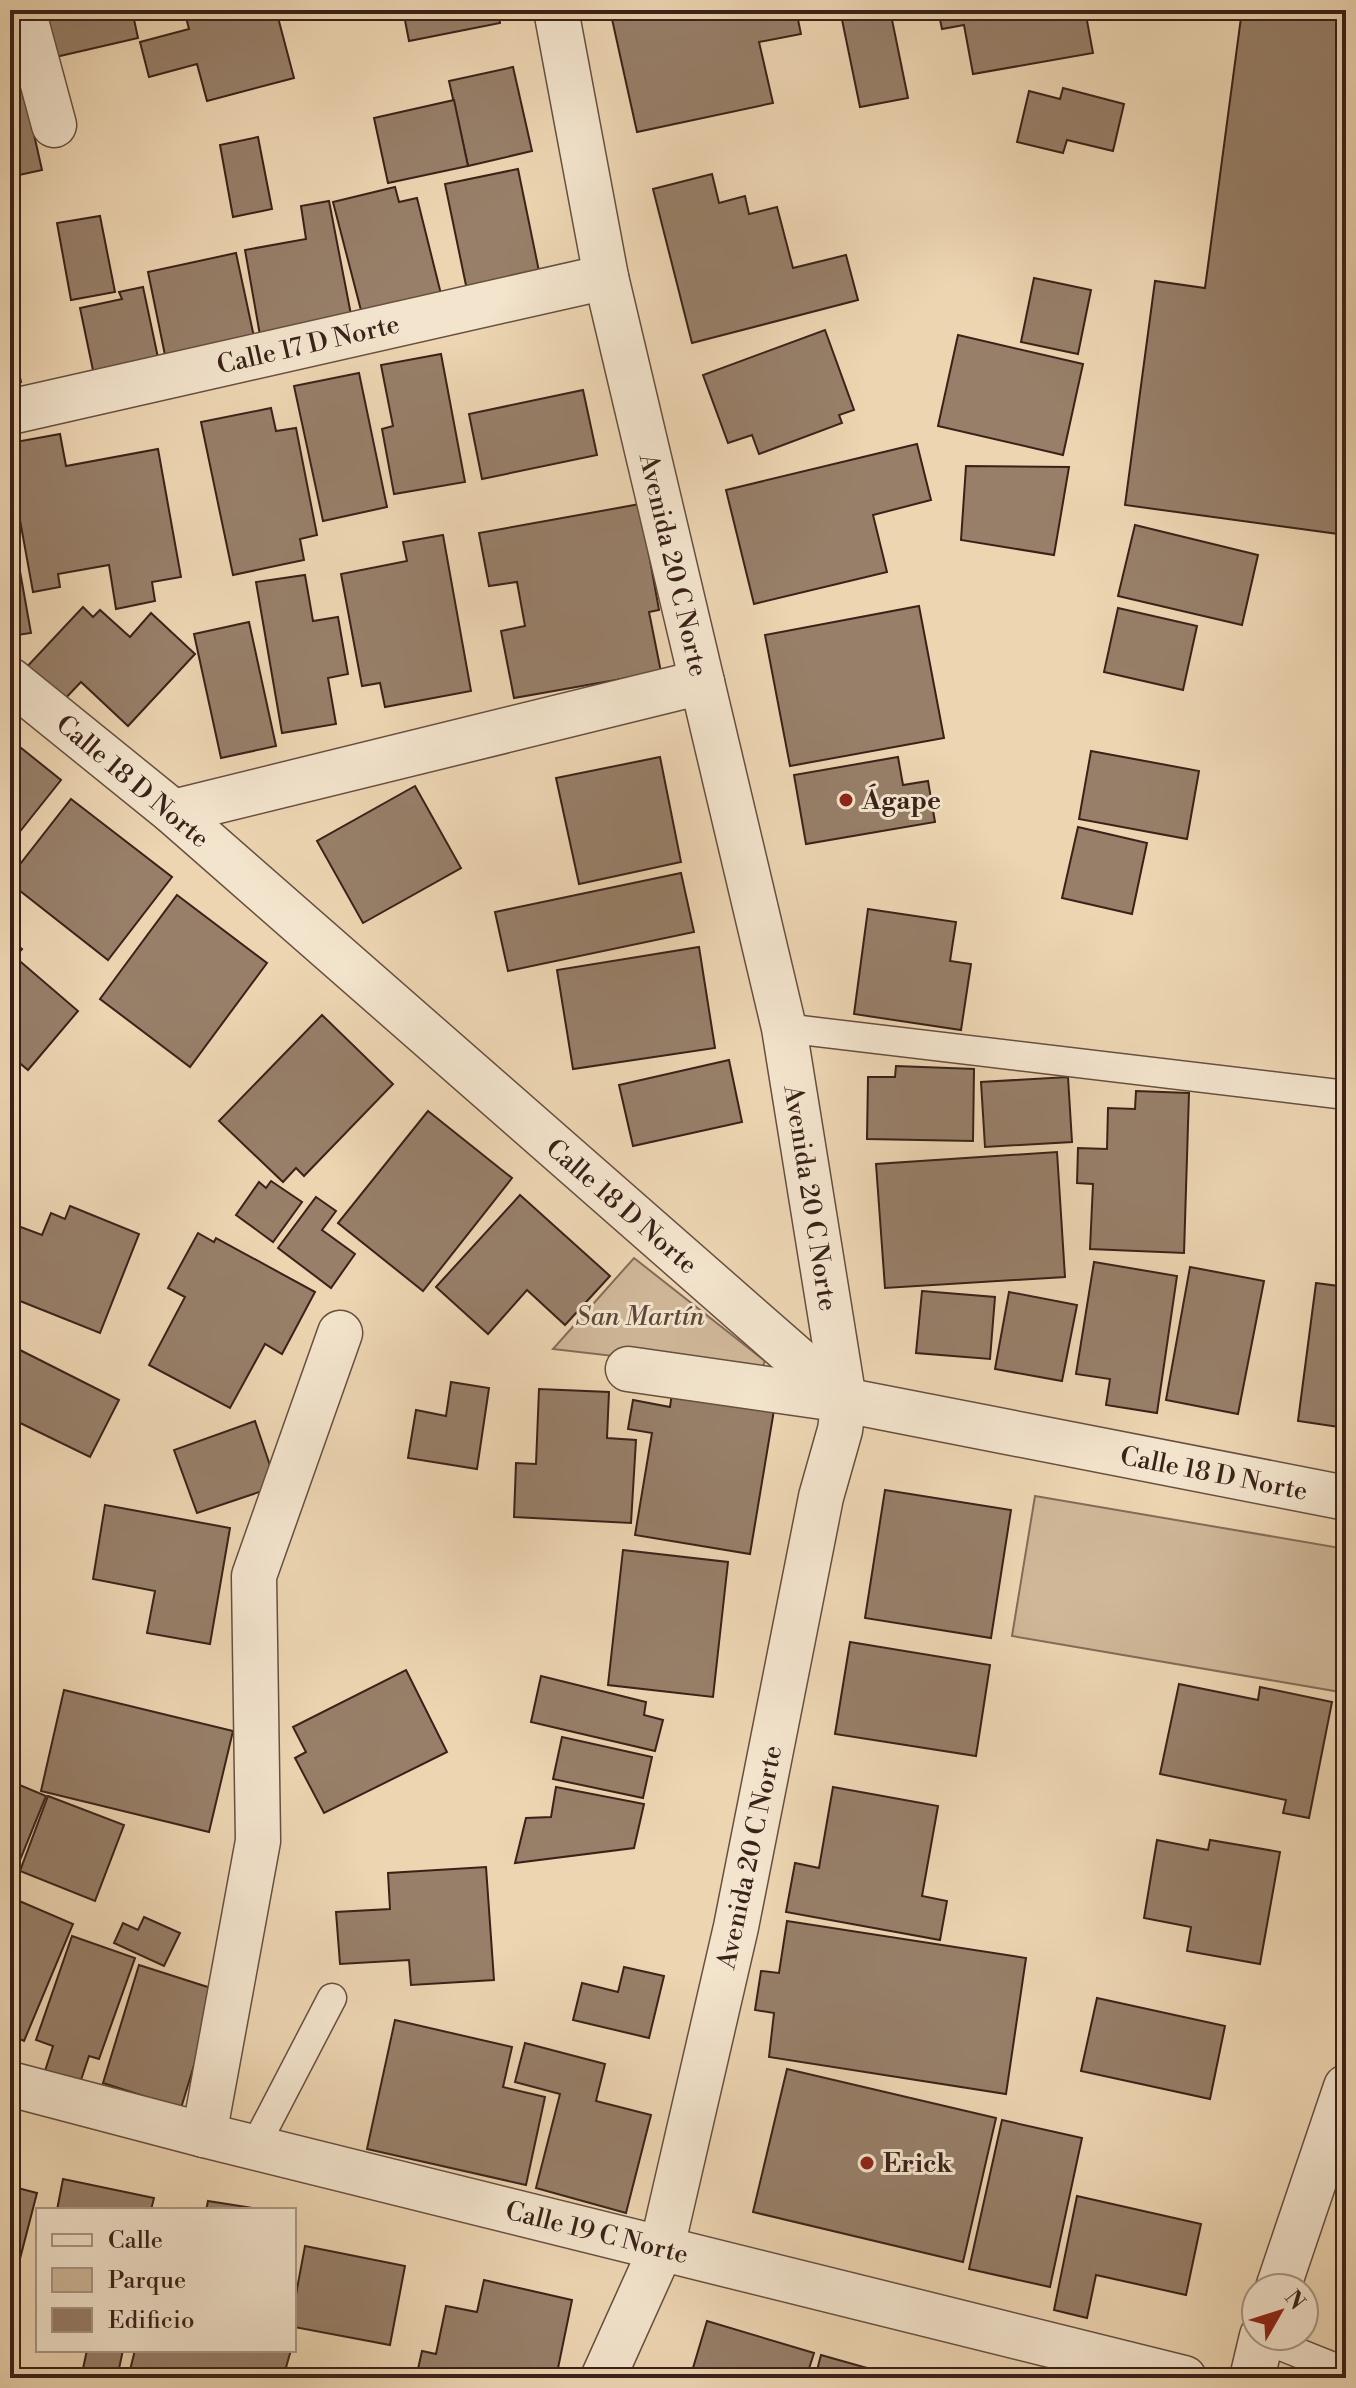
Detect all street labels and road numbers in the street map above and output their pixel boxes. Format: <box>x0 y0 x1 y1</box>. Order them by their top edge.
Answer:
street label: Calle 17 D Norte <box>214 308 403 382</box>
street label: Avenida 20 C Norte <box>632 450 714 680</box>
street label: Calle 18 D Norte <box>49 708 215 855</box>
street label: Avenida 20 C Norte <box>776 1082 844 1313</box>
street label: Calle 18 D Norte <box>539 1132 704 1281</box>
street label: Calle 18 D Norte <box>1117 1440 1310 1508</box>
street label: Avenida 20 C Norte <box>710 1742 789 1973</box>
street label: Calle 19 C Norte <box>502 2195 691 2271</box>

